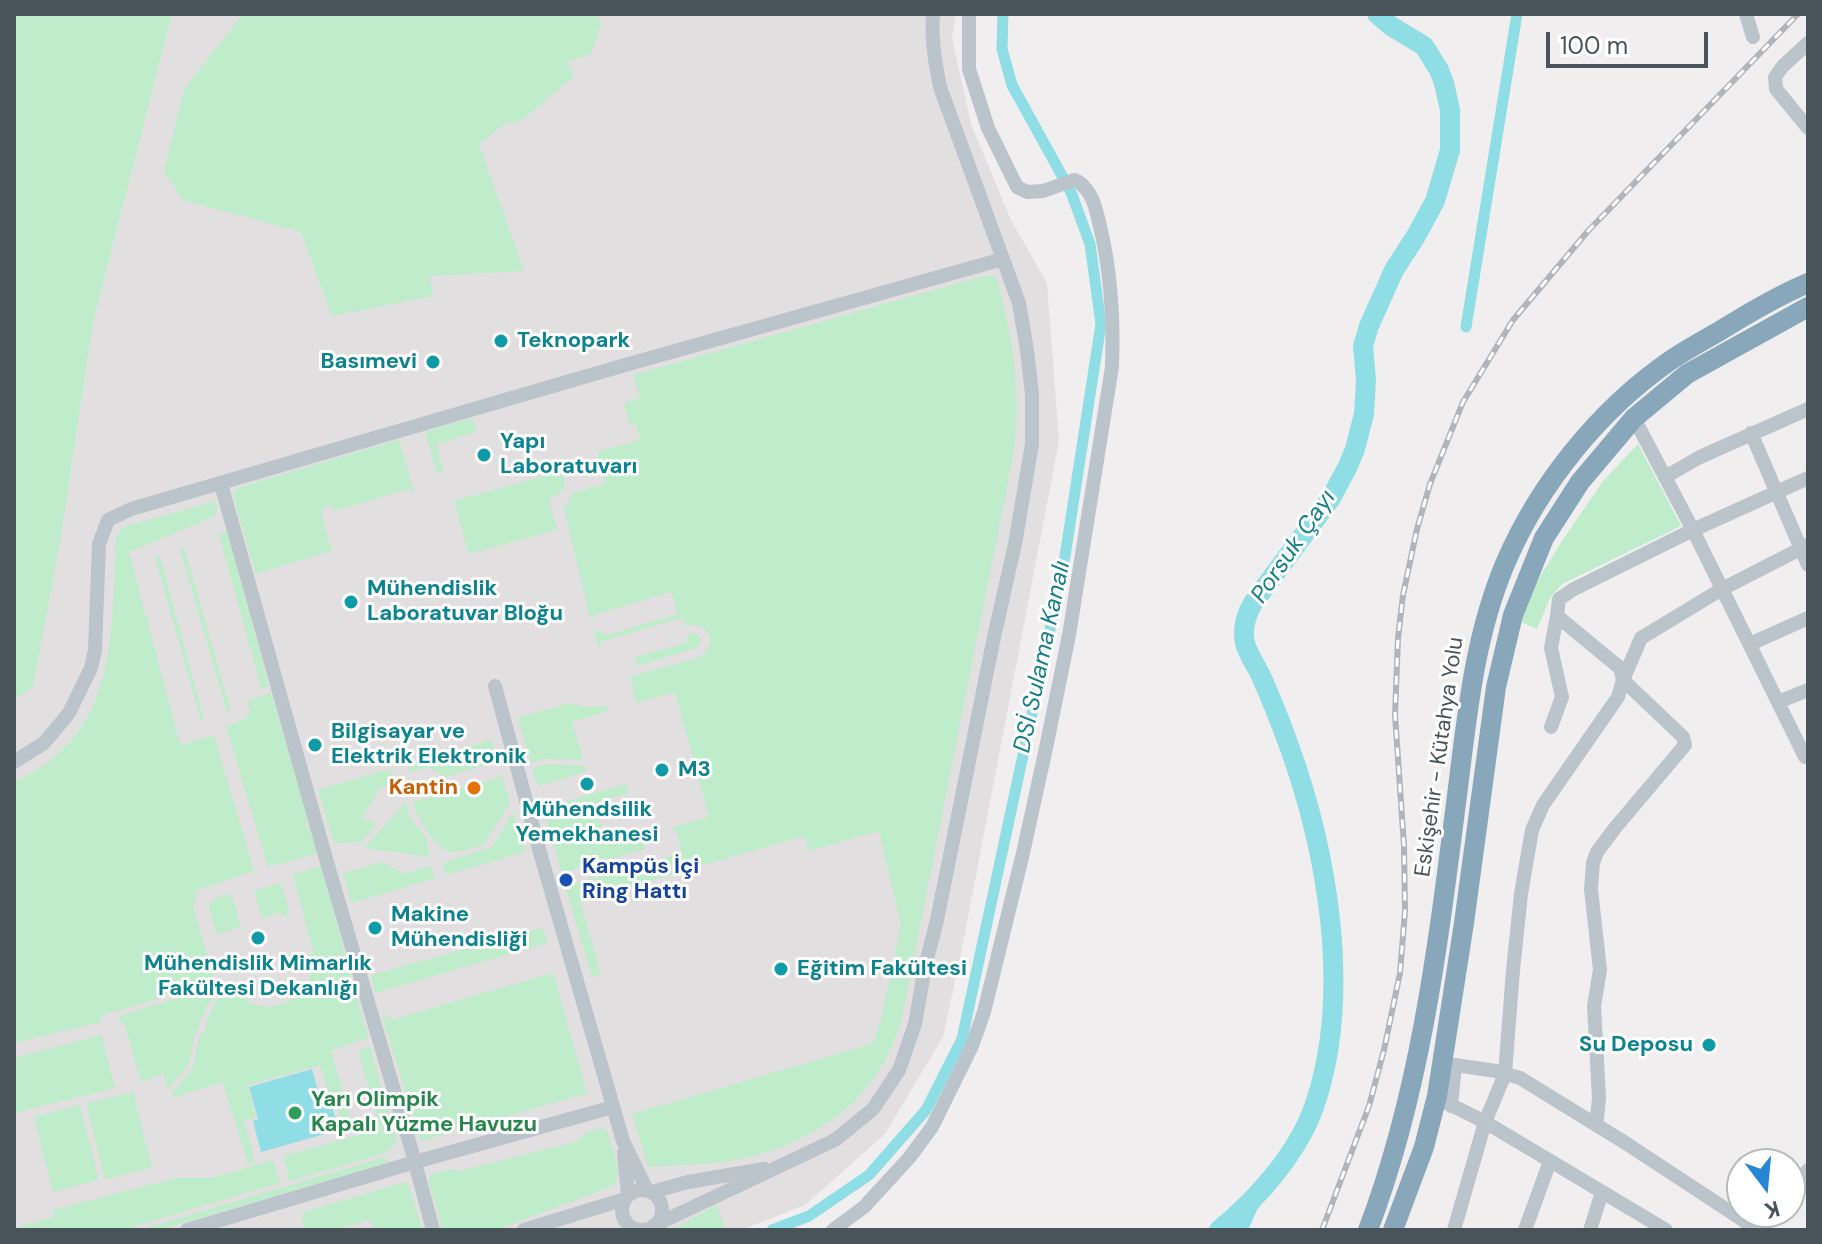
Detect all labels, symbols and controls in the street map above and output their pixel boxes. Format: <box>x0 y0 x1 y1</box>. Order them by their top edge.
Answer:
scale bar <box>1550 16 1712 66</box>
text: 100 m <box>1560 30 1628 61</box>
place label: Teknopark <box>517 328 630 354</box>
marker: Teknopark <box>492 332 510 350</box>
place label: Basımevi <box>321 349 417 375</box>
marker: Basımevi <box>424 353 442 371</box>
place label: Yapı Laboratuvarı <box>500 429 637 480</box>
marker: Yapı Laboratuvarı <box>475 446 493 464</box>
water label: Porsuk Çayı <box>1246 485 1342 609</box>
water label: DSİ Sulama Kanalı <box>1009 559 1077 755</box>
place label: Mühendislik Laboratuvar Bloğu <box>367 576 563 628</box>
marker: Mühendislik Laboratuvar Bloğu <box>342 593 360 611</box>
street label: Eskişehir - Kütahya Yolu <box>1410 635 1470 879</box>
place label: Bilgisayar ve Elektrik Elektronik <box>331 719 527 770</box>
marker: Bilgisayar ve Elektrik Elektronik <box>306 736 324 754</box>
place label: M3 <box>678 757 711 783</box>
marker: M3 <box>653 761 671 779</box>
place label: Kantin <box>389 775 458 801</box>
marker: Mühendsilik Yemekhanesi <box>578 775 596 793</box>
marker: Kantin <box>465 779 483 797</box>
place label: Mühendsilik Yemekhanesi <box>516 797 658 848</box>
place label: Kampüs İçi Ring Hattı <box>582 854 699 906</box>
marker: Kampüs İçi Ring Hattı <box>557 871 575 889</box>
place label: Makine Mühendisliği <box>391 902 528 954</box>
marker: Makine Mühendisliği <box>366 919 384 937</box>
marker: Mühendislik Mimarlık Fakültesi Dekanlığı <box>249 929 267 947</box>
place label: Mühendislik Mimarlık Fakültesi Dekanlığı <box>144 951 372 1002</box>
place label: Eğitim Fakültesi <box>797 956 967 982</box>
marker: Eğitim Fakültesi <box>772 960 790 978</box>
place label: Su Deposu <box>1579 1032 1693 1058</box>
marker: Su Deposu <box>1700 1036 1718 1054</box>
place label: Yarı Olimpik Kapalı Yüzme Havuzu <box>311 1087 537 1138</box>
marker: Yarı Olimpik Kapalı Yüzme Havuzu <box>286 1104 304 1122</box>
north arrow <box>1726 1148 1806 1228</box>
text: K <box>1761 1194 1783 1226</box>

